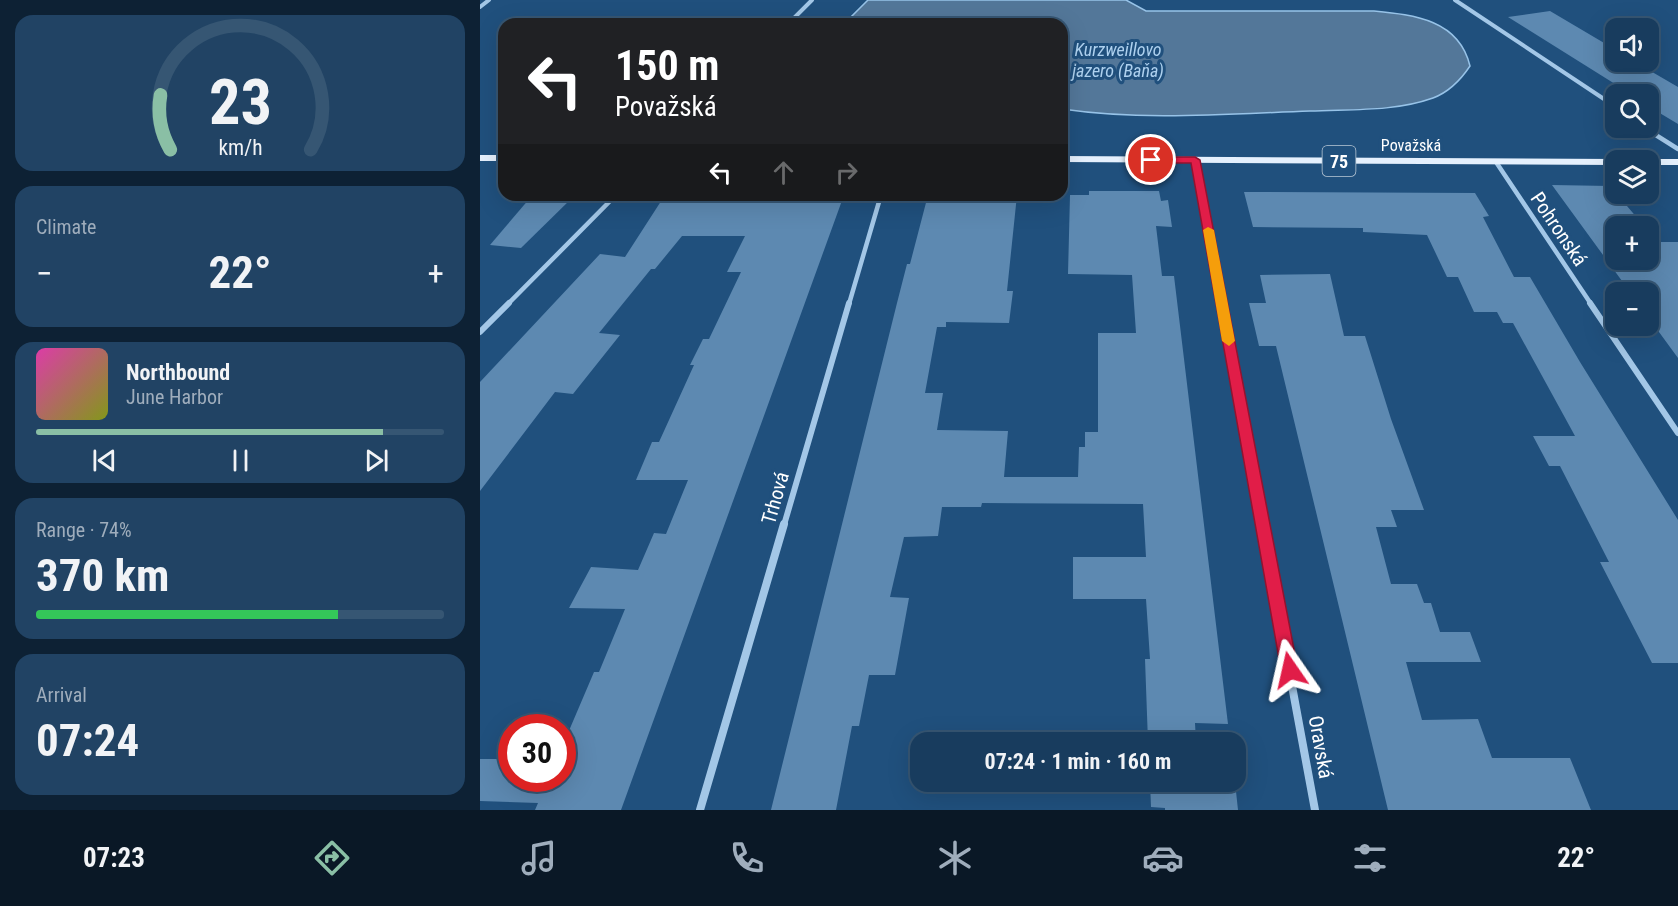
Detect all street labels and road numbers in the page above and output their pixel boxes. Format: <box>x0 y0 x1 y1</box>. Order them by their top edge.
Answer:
street label: Považská <box>1381 136 1441 155</box>
road number: 75 <box>1322 146 1356 176</box>
street label: Pohronská <box>1526 187 1592 271</box>
street label: Trhová <box>756 469 794 527</box>
street label: Oravská <box>1304 714 1338 780</box>

